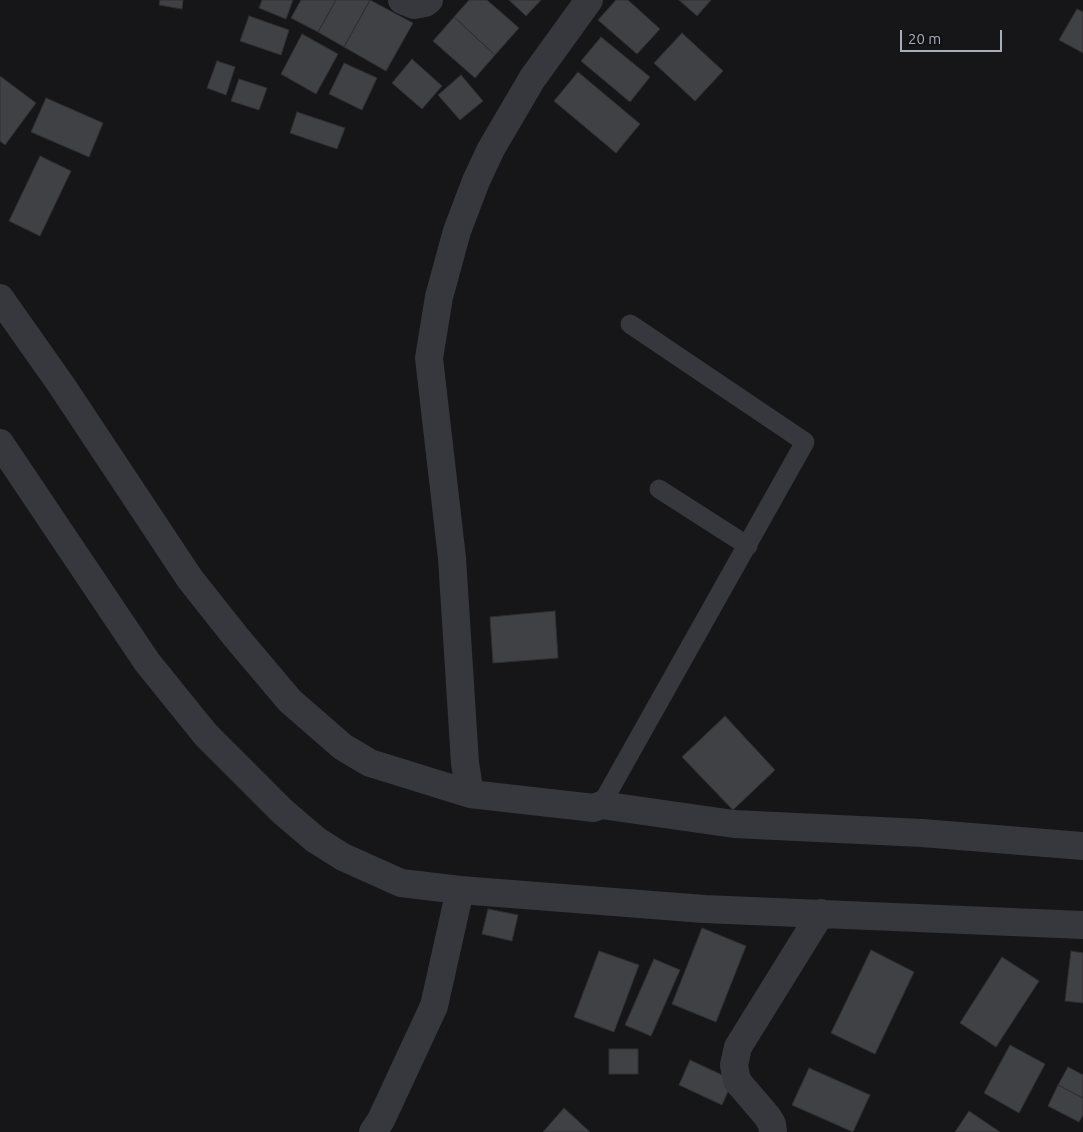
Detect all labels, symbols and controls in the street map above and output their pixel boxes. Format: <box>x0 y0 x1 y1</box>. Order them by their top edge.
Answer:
scale bar <box>903 20 1006 52</box>
text: 20 m <box>908 30 941 47</box>

